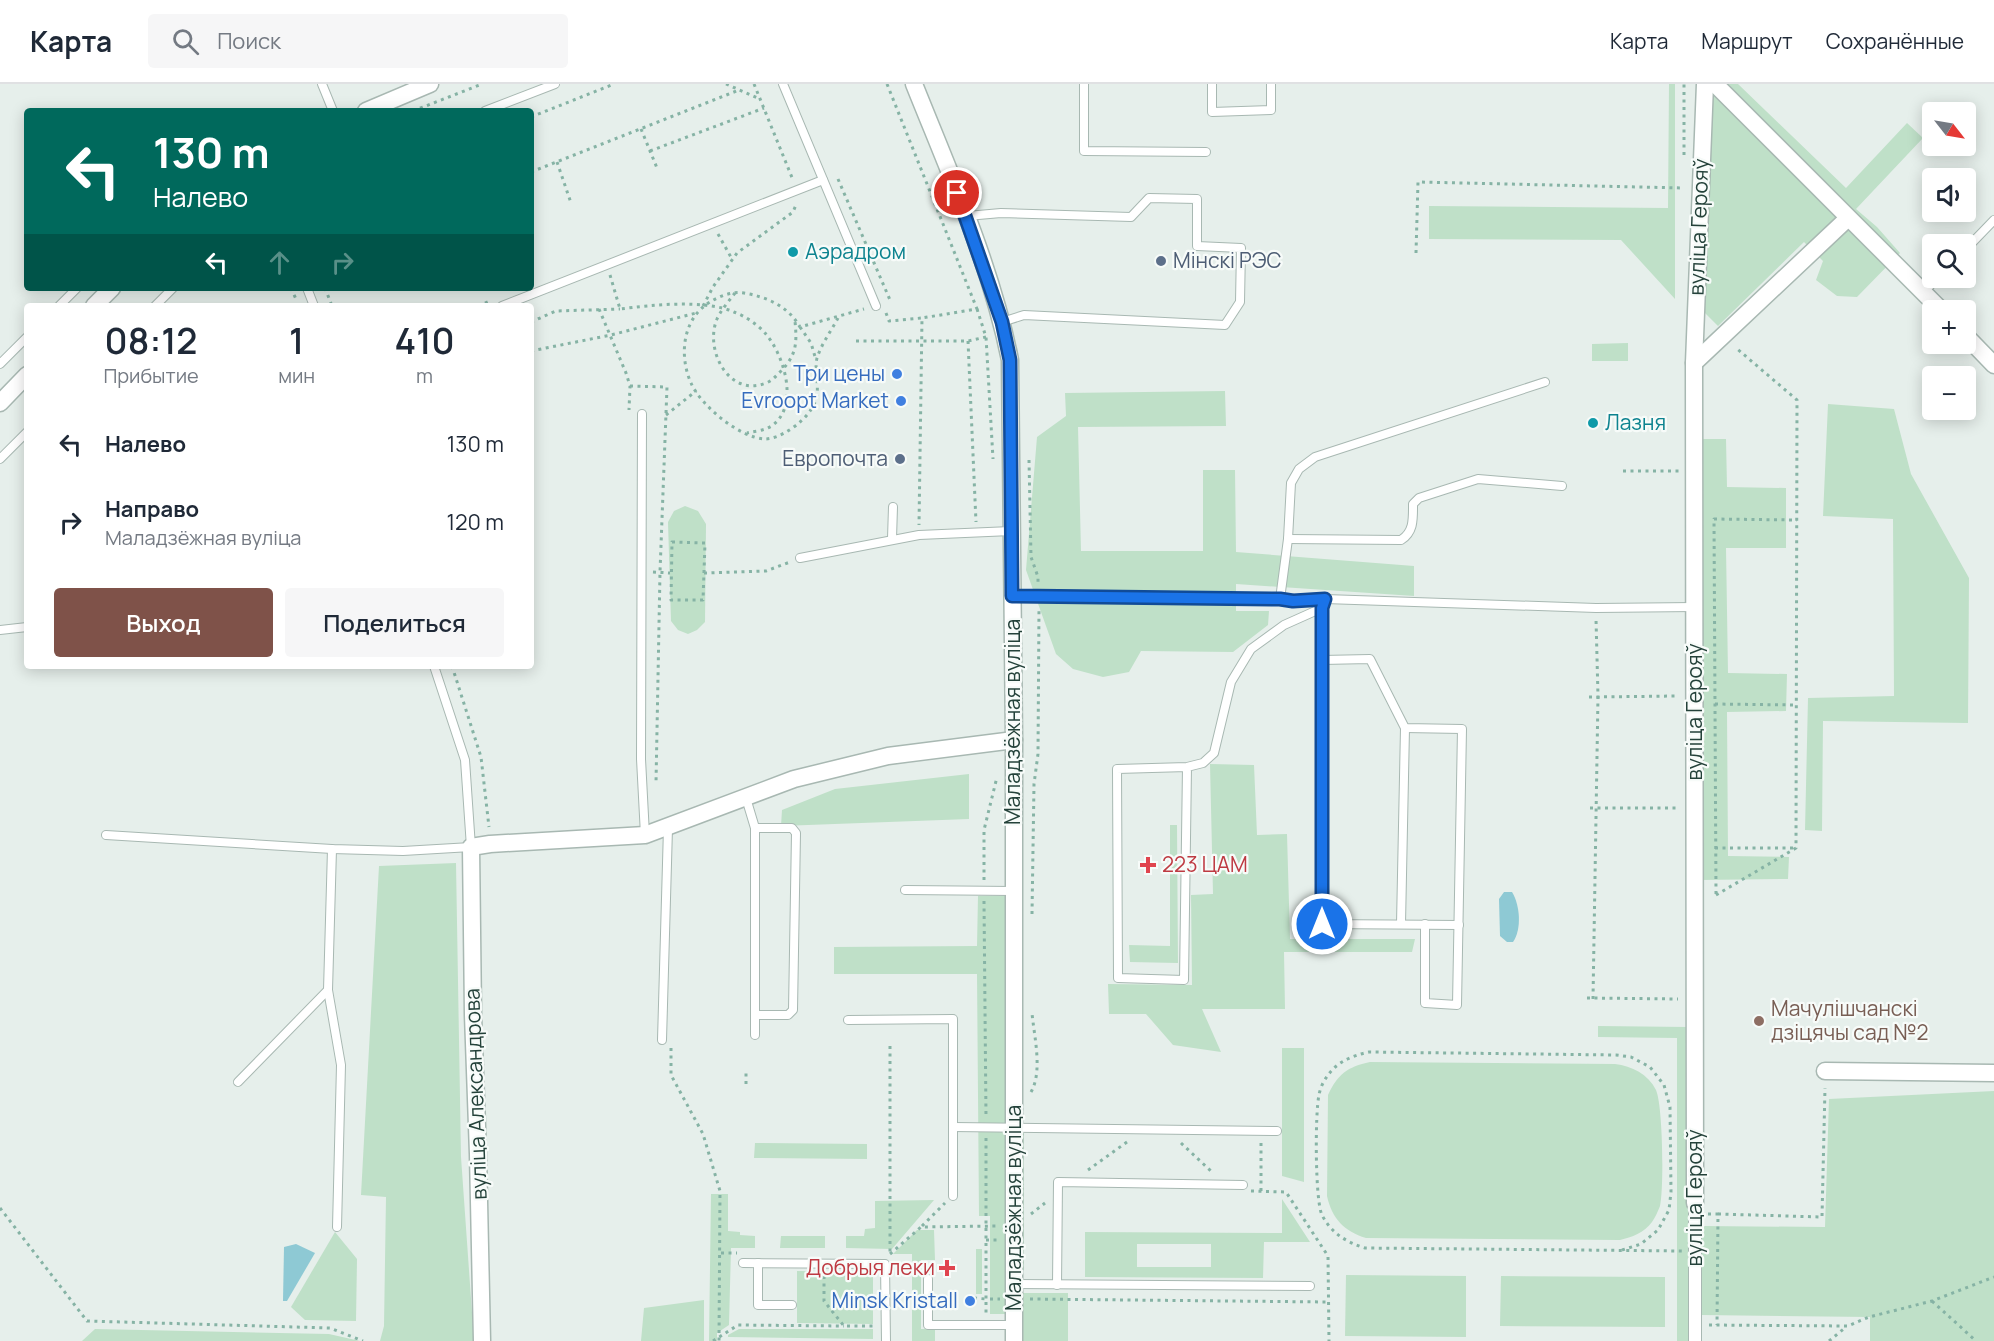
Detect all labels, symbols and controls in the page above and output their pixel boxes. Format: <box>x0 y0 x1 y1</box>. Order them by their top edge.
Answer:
search box <box>148 14 568 68</box>
text: Карта <box>30 22 112 60</box>
icon: search <box>169 25 202 58</box>
text: Поиск <box>217 26 281 56</box>
text: Карта <box>1610 27 1668 55</box>
text: Маршрут <box>1701 27 1793 55</box>
text: Сохранённые <box>1826 27 1964 55</box>
north arrow <box>1922 102 1976 156</box>
map controls <box>1922 102 1976 420</box>
text: 130 m <box>153 123 270 181</box>
icon: left <box>54 132 132 210</box>
street label: вуліца Герояў <box>1682 158 1714 296</box>
pin <box>931 167 982 218</box>
button: sound <box>1922 168 1976 222</box>
icon: arrive <box>940 176 973 209</box>
text: Налево <box>153 178 248 215</box>
button: search <box>1922 234 1976 288</box>
place label: Аэрадром <box>805 237 906 265</box>
marker: Аэрадром <box>786 245 800 259</box>
icon: left <box>200 246 233 279</box>
icon: ahead <box>263 246 296 279</box>
icon: right <box>326 246 359 279</box>
place label: Мінскі РЭС <box>1173 246 1282 274</box>
marker: Мінскі РЭС <box>1154 254 1168 268</box>
button: + <box>1922 300 1976 354</box>
text: 08:12 <box>105 316 198 365</box>
text: 1 <box>289 316 304 365</box>
text: 410 <box>395 316 455 365</box>
place label: Три цены <box>793 359 885 387</box>
text: Прибытие <box>103 362 199 389</box>
text: мин <box>278 362 315 389</box>
text: m <box>416 362 433 389</box>
button: − <box>1922 366 1976 420</box>
marker: Три цены <box>890 367 904 381</box>
place label: Evroopt Market <box>741 386 889 414</box>
marker: Evroopt Market <box>894 394 908 408</box>
place label: Лазня <box>1605 408 1666 436</box>
marker: Лазня <box>1586 416 1600 430</box>
icon: left <box>54 428 87 461</box>
text: Налево <box>105 429 186 459</box>
text: 130 m <box>447 429 504 459</box>
place label: Европочта <box>782 444 888 472</box>
marker: Европочта <box>893 452 907 466</box>
text: Направо <box>105 494 199 524</box>
icon: right <box>54 506 87 539</box>
text: 120 m <box>446 507 504 537</box>
text: Маладзёжная вуліца <box>105 524 301 551</box>
button: Выход <box>54 588 273 657</box>
button: Поделиться <box>285 588 504 657</box>
street label: Маладзёжная вуліца <box>998 619 1026 825</box>
street label: вуліца Герояў <box>1680 643 1708 781</box>
place label: 223 ЦAM <box>1162 850 1248 878</box>
marker: 223 ЦAM <box>1139 856 1157 874</box>
position arrow <box>1290 892 1354 956</box>
street label: вуліца Александрова <box>457 988 493 1200</box>
place label: Мачулішчанскі дзіцячы сад №2 <box>1771 994 1929 1046</box>
marker: Мачулішчанскі дзіцячы сад №2 <box>1752 1014 1766 1028</box>
street label: Маладзёжная вуліца <box>999 1105 1027 1311</box>
street label: вуліца Герояў <box>1680 1129 1708 1267</box>
place label: Добрыя леки <box>806 1253 935 1281</box>
marker: Добрыя леки <box>940 1261 954 1275</box>
place label: Minsk Kristall <box>831 1286 958 1314</box>
marker: Minsk Kristall <box>963 1294 977 1308</box>

